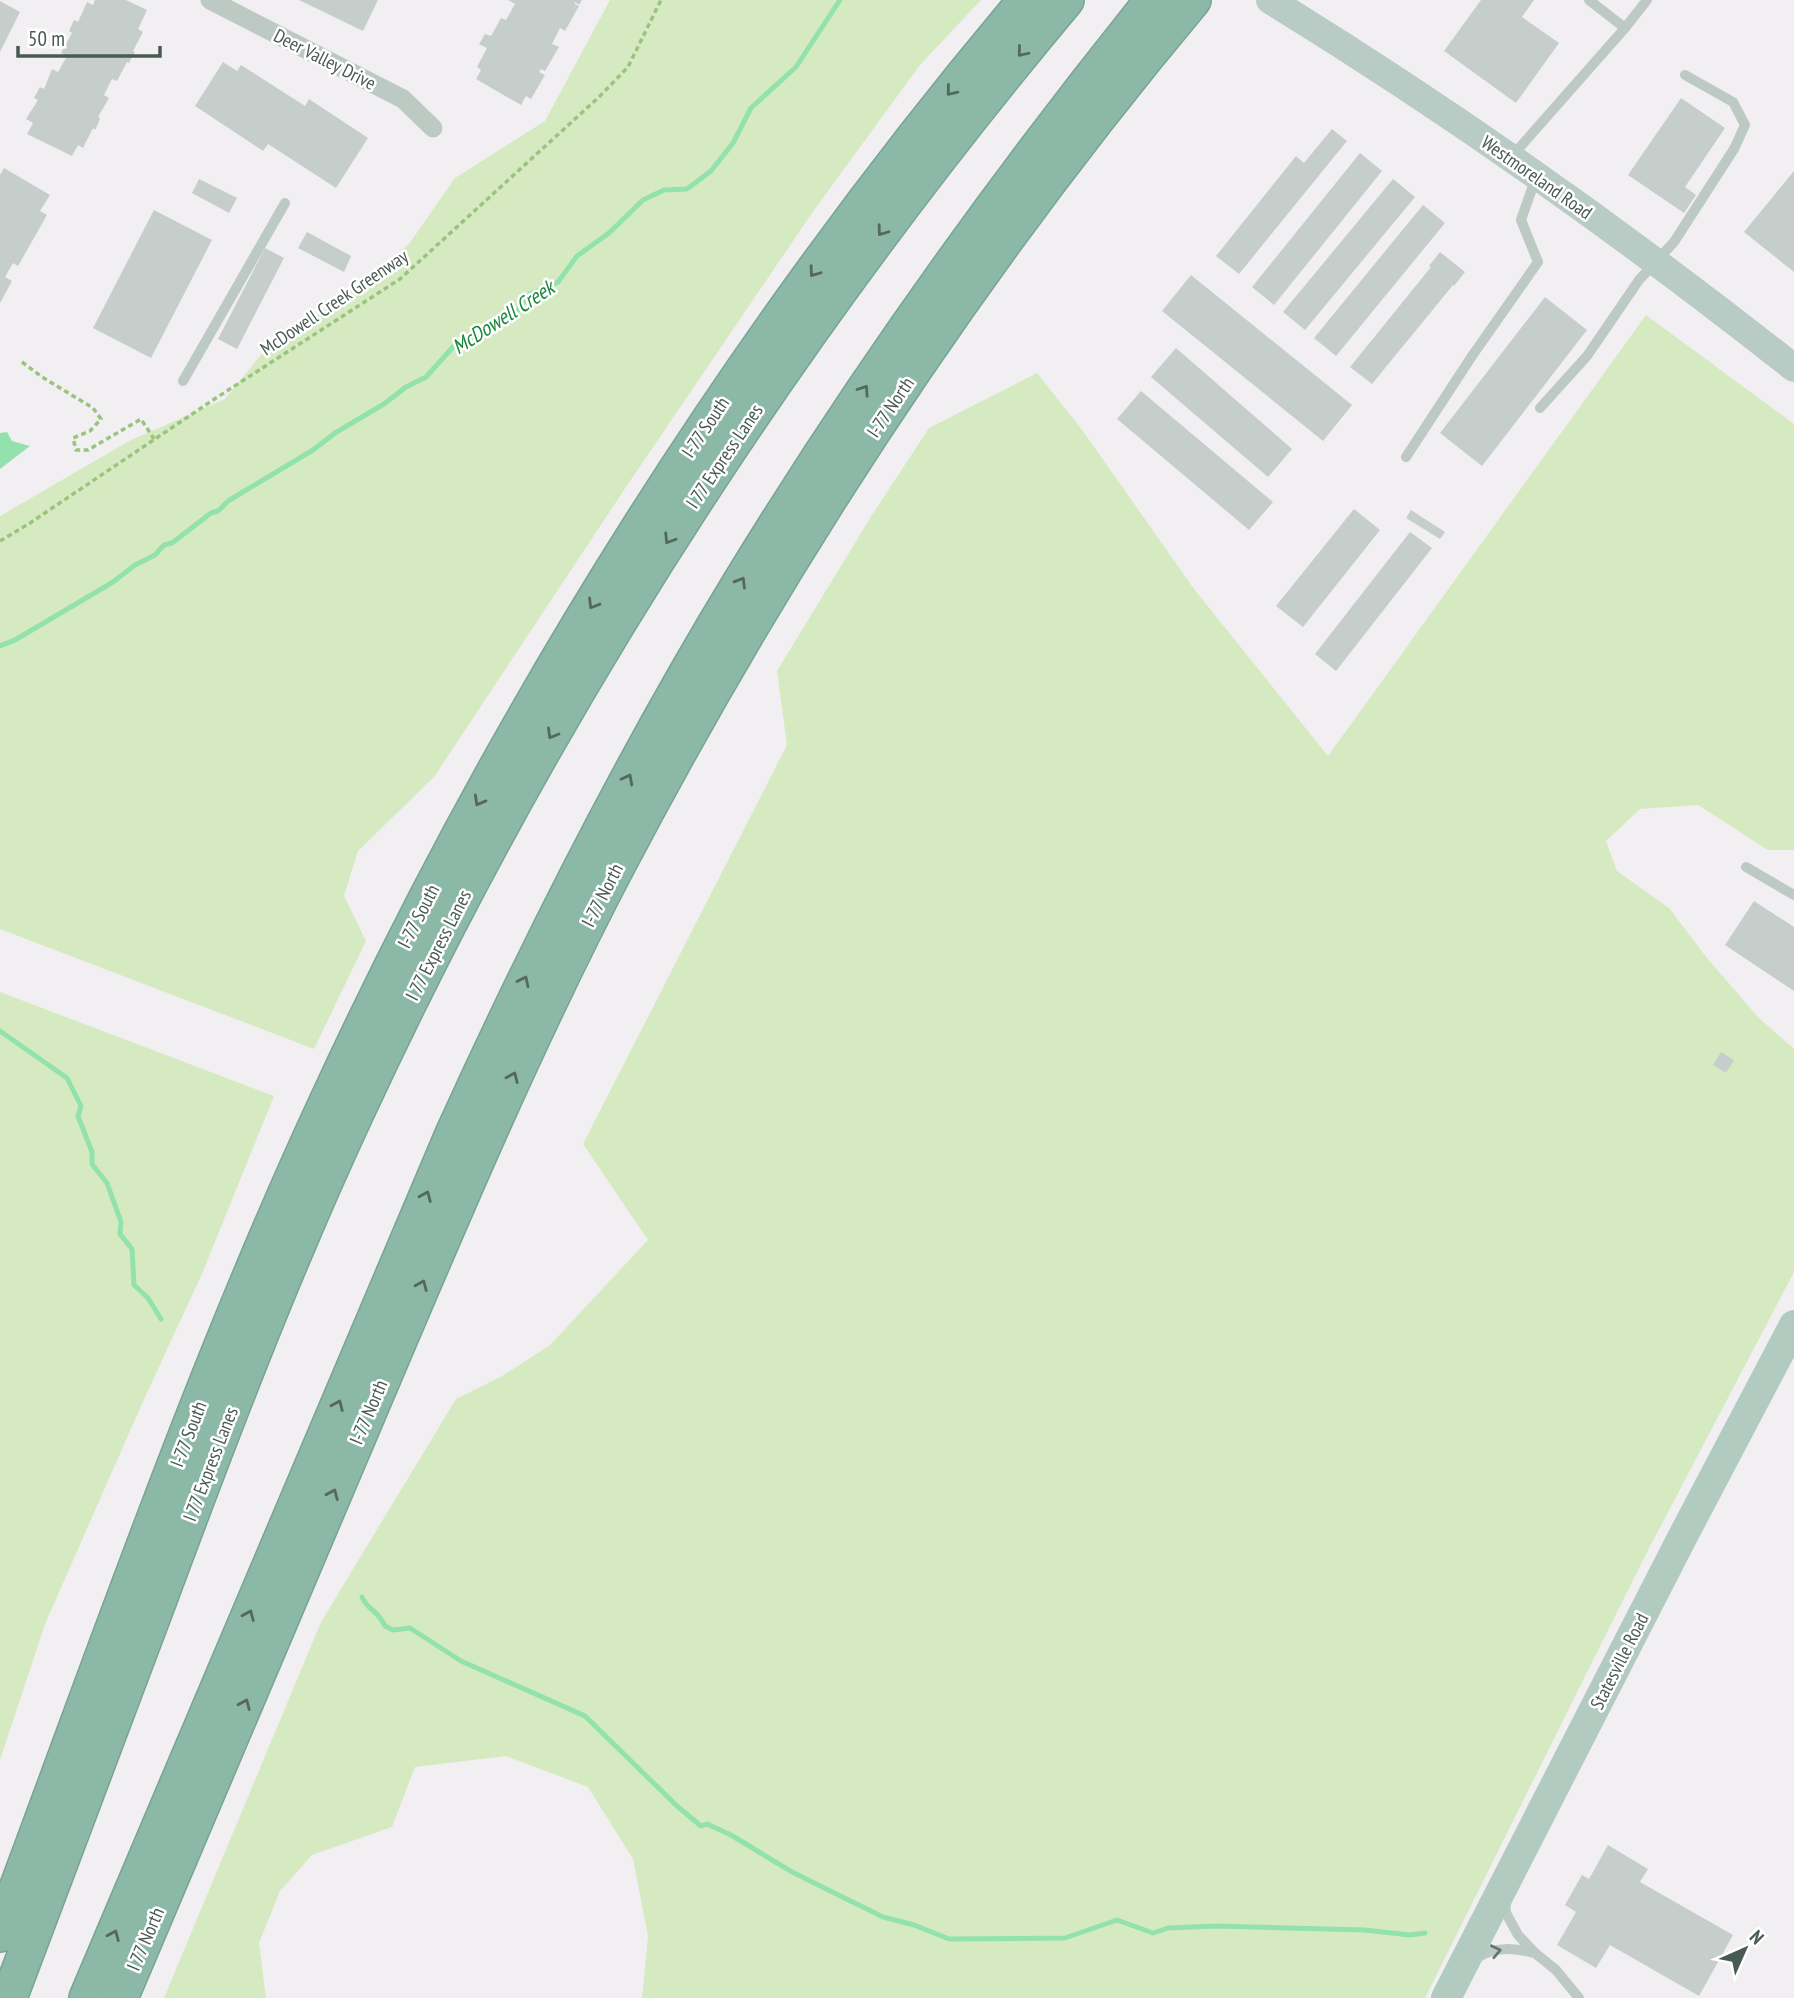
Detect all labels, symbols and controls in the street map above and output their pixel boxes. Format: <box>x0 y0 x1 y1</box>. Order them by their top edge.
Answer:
scale bar <box>18 14 159 58</box>
street label: Deer Valley Drive <box>270 23 380 95</box>
text: 50 m <box>28 25 65 52</box>
one-way arrow <box>1018 44 1030 57</box>
one-way arrow <box>947 83 960 95</box>
street label: Westmoreland Road <box>1477 130 1597 224</box>
one-way arrow <box>878 223 890 236</box>
street label: McDowell Creek Greenway <box>256 243 413 360</box>
one-way arrow <box>809 264 822 277</box>
water label: McDowell Creek <box>447 272 562 360</box>
street label: I-77 North <box>861 372 919 442</box>
one-way arrow <box>855 385 868 398</box>
street label: I-77 South <box>676 392 734 462</box>
street label: I 77 Express Lanes <box>680 399 768 513</box>
one-way arrow <box>665 532 678 545</box>
one-way arrow <box>733 576 746 589</box>
one-way arrow <box>588 596 601 609</box>
one-way arrow <box>547 727 560 740</box>
one-way arrow <box>620 774 633 786</box>
one-way arrow <box>474 793 487 806</box>
street label: I-77 North <box>576 859 628 931</box>
street label: I-77 South <box>392 880 444 952</box>
street label: I 77 Express Lanes <box>400 886 476 1004</box>
one-way arrow <box>516 976 530 988</box>
one-way arrow <box>505 1071 519 1084</box>
one-way arrow <box>418 1191 432 1203</box>
one-way arrow <box>414 1280 428 1292</box>
street label: I-77 North <box>344 1376 392 1448</box>
street label: I-77 South <box>165 1398 211 1470</box>
one-way arrow <box>329 1400 343 1412</box>
street label: I 77 Express Lanes <box>177 1403 243 1525</box>
one-way arrow <box>325 1489 339 1501</box>
street label: Statesville Road <box>1584 1609 1654 1713</box>
one-way arrow <box>241 1610 255 1622</box>
one-way arrow <box>237 1699 251 1711</box>
street label: I 77 North <box>121 1904 169 1974</box>
north arrow <box>1710 1914 1780 1984</box>
text: N <box>1745 1925 1769 1949</box>
one-way arrow <box>105 1930 119 1942</box>
one-way arrow <box>1490 1944 1502 1959</box>

